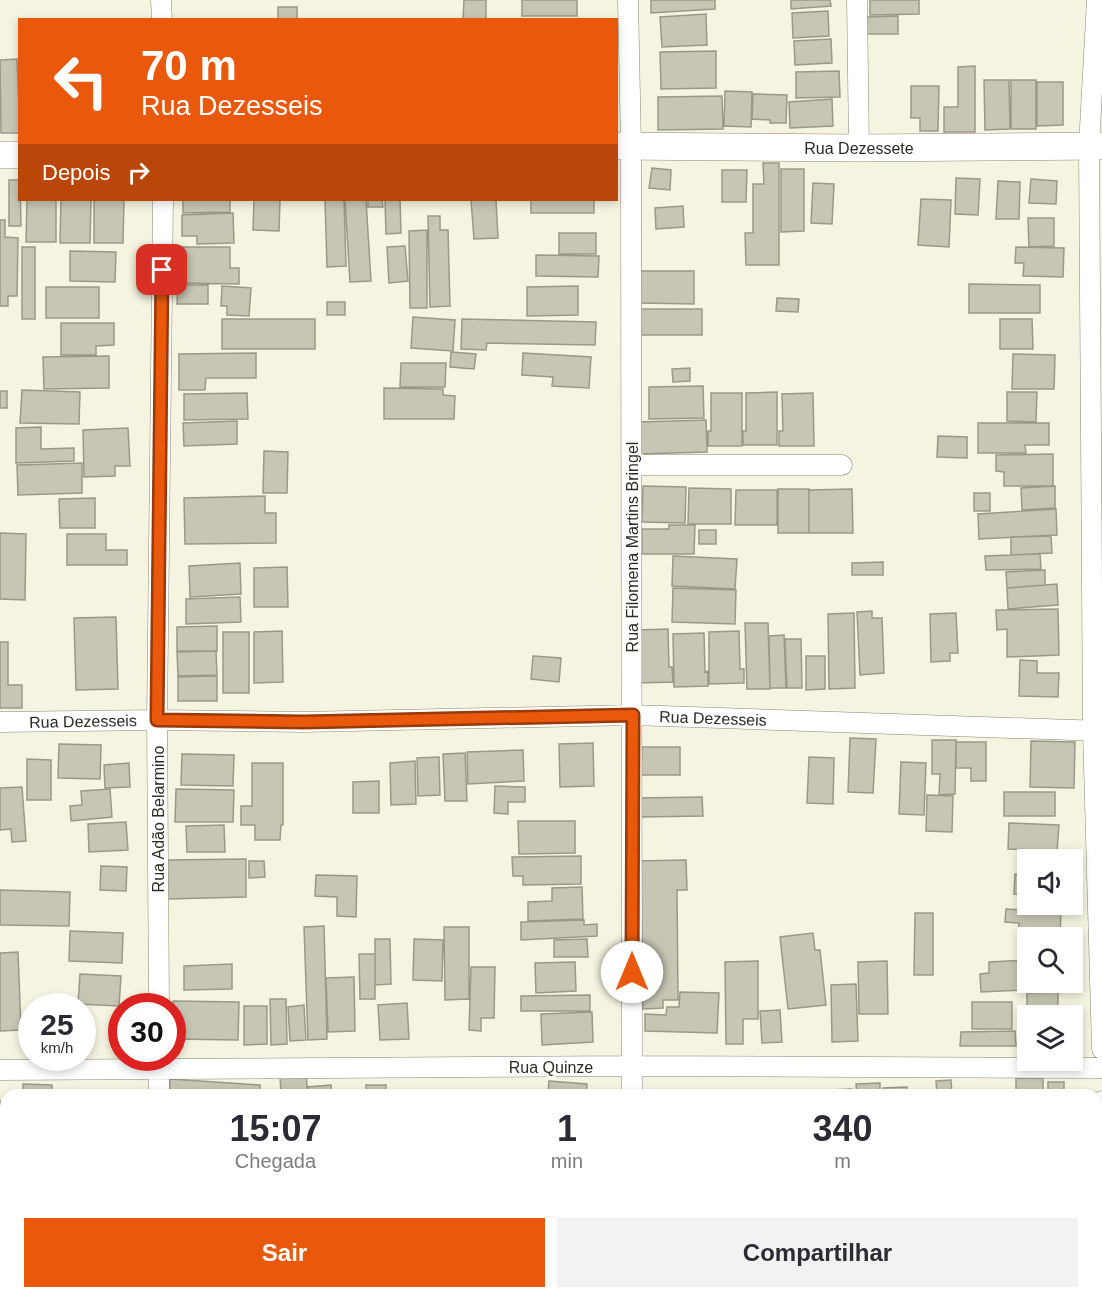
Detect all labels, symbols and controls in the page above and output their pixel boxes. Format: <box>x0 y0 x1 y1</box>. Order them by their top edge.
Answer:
icon: left <box>42 42 120 120</box>
text: 70 m <box>141 42 237 89</box>
text: Rua Dezesseis <box>141 91 323 121</box>
street label: Rua Dezessete <box>804 140 914 157</box>
icon: right <box>122 156 155 189</box>
text: Depois <box>42 160 110 185</box>
pin <box>136 244 187 295</box>
icon: arrive <box>145 253 178 286</box>
street label: Rua Filomena Martins Bringel <box>624 442 641 652</box>
street label: Rua Dezesseis <box>659 708 767 729</box>
street label: Rua Dezesseis <box>29 712 137 731</box>
street label: Rua Adão Belarmino <box>150 746 167 892</box>
map controls <box>1017 849 1083 1071</box>
button: sound <box>1017 849 1083 915</box>
button: search <box>1017 927 1083 993</box>
position arrow <box>600 940 664 1004</box>
speed limit sign: 30 <box>108 993 186 1071</box>
button: layers <box>1017 1005 1083 1071</box>
text: 25 <box>40 1008 74 1041</box>
text: km/h <box>41 1039 73 1056</box>
street label: Rua Quinze <box>509 1059 593 1076</box>
text: 15:07 <box>229 1108 321 1149</box>
text: 1 <box>557 1108 577 1149</box>
text: 340 <box>812 1108 873 1149</box>
text: Chegada <box>235 1150 316 1172</box>
text: min <box>551 1150 583 1172</box>
text: m <box>834 1150 851 1172</box>
button: Sair <box>24 1218 545 1287</box>
button: Compartilhar <box>557 1218 1078 1287</box>

